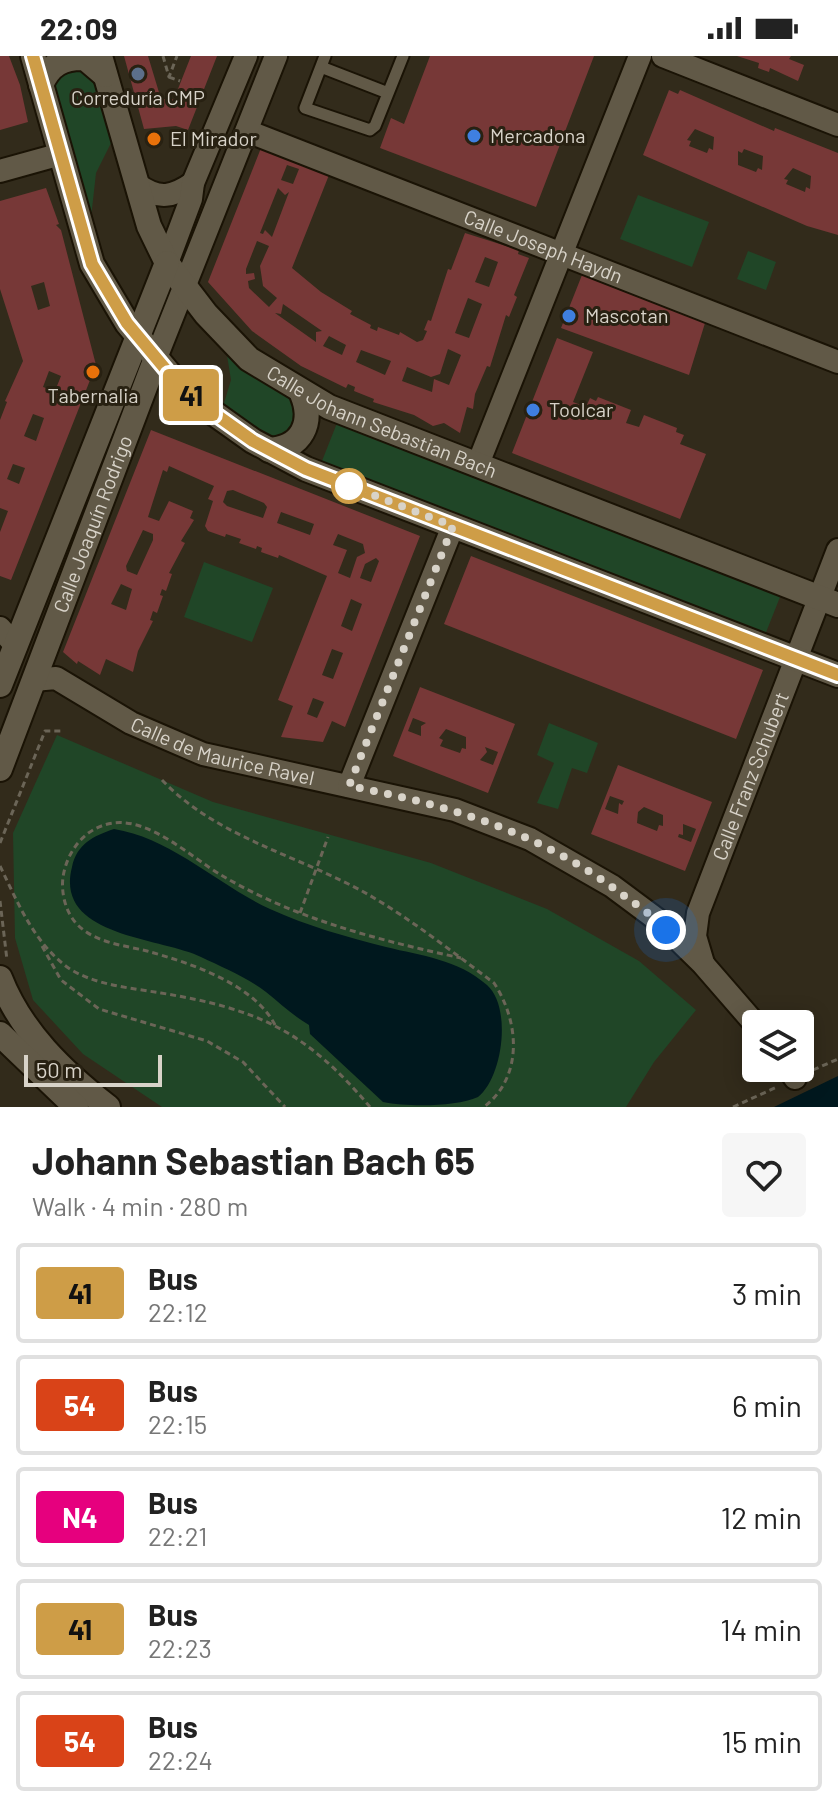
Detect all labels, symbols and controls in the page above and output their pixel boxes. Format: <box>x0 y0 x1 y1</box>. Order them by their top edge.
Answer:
text: 22:09 <box>40 10 118 46</box>
marker: Correduría CMP <box>129 65 147 83</box>
place label: Correduría CMP <box>71 85 205 109</box>
place label: Mercadona <box>490 123 586 147</box>
place label: El Mirador <box>170 126 257 150</box>
marker: Mercadona <box>465 127 483 145</box>
marker: El Mirador <box>145 130 163 148</box>
street label: Calle Joseph Haydn <box>461 204 626 288</box>
place label: Mascotan <box>585 303 669 327</box>
marker: Mascotan <box>560 307 578 325</box>
street label: Calle Johann Sebastian Bach <box>263 360 500 482</box>
marker: Tabernalia <box>84 363 102 381</box>
line badge: 41 <box>155 369 227 421</box>
text: 41 <box>179 378 203 412</box>
place label: Tabernalia <box>48 383 138 407</box>
place label: Toolcar <box>549 397 613 421</box>
marker: Toolcar <box>524 401 542 419</box>
street label: Calle Joaquín Rodrigo <box>48 432 137 616</box>
unlabelled marker <box>332 469 366 503</box>
street label: Calle Franz Schubert <box>707 688 793 863</box>
street label: Calle de Maurice Ravel <box>127 711 317 789</box>
your location <box>646 910 686 950</box>
map controls <box>742 1010 814 1082</box>
button: layers <box>742 1010 814 1082</box>
scale bar <box>24 1051 162 1087</box>
text: 50 m <box>36 1056 82 1082</box>
button: heart <box>722 1133 806 1217</box>
text: Johann Sebastian Bach 65 <box>32 1137 475 1183</box>
text: Walk · 4 min · 280 m <box>32 1190 248 1221</box>
text: Bus <box>148 1260 198 1296</box>
text: 3 min <box>732 1275 802 1311</box>
text: 41 <box>68 1276 92 1310</box>
text: 22:12 <box>148 1296 208 1327</box>
text: Bus <box>148 1372 198 1408</box>
text: 6 min <box>732 1387 802 1423</box>
text: 54 <box>64 1388 96 1422</box>
text: 22:15 <box>148 1408 207 1439</box>
text: Bus <box>148 1484 198 1520</box>
text: 12 min <box>721 1499 802 1535</box>
text: N4 <box>62 1500 98 1534</box>
text: 22:21 <box>148 1520 207 1551</box>
text: Bus <box>148 1596 198 1632</box>
text: 14 min <box>720 1611 802 1647</box>
text: 41 <box>68 1612 92 1646</box>
text: 22:23 <box>148 1632 212 1663</box>
text: Bus <box>148 1708 198 1744</box>
text: 15 min <box>721 1723 802 1759</box>
text: 54 <box>64 1724 96 1758</box>
text: 22:24 <box>148 1744 213 1775</box>

